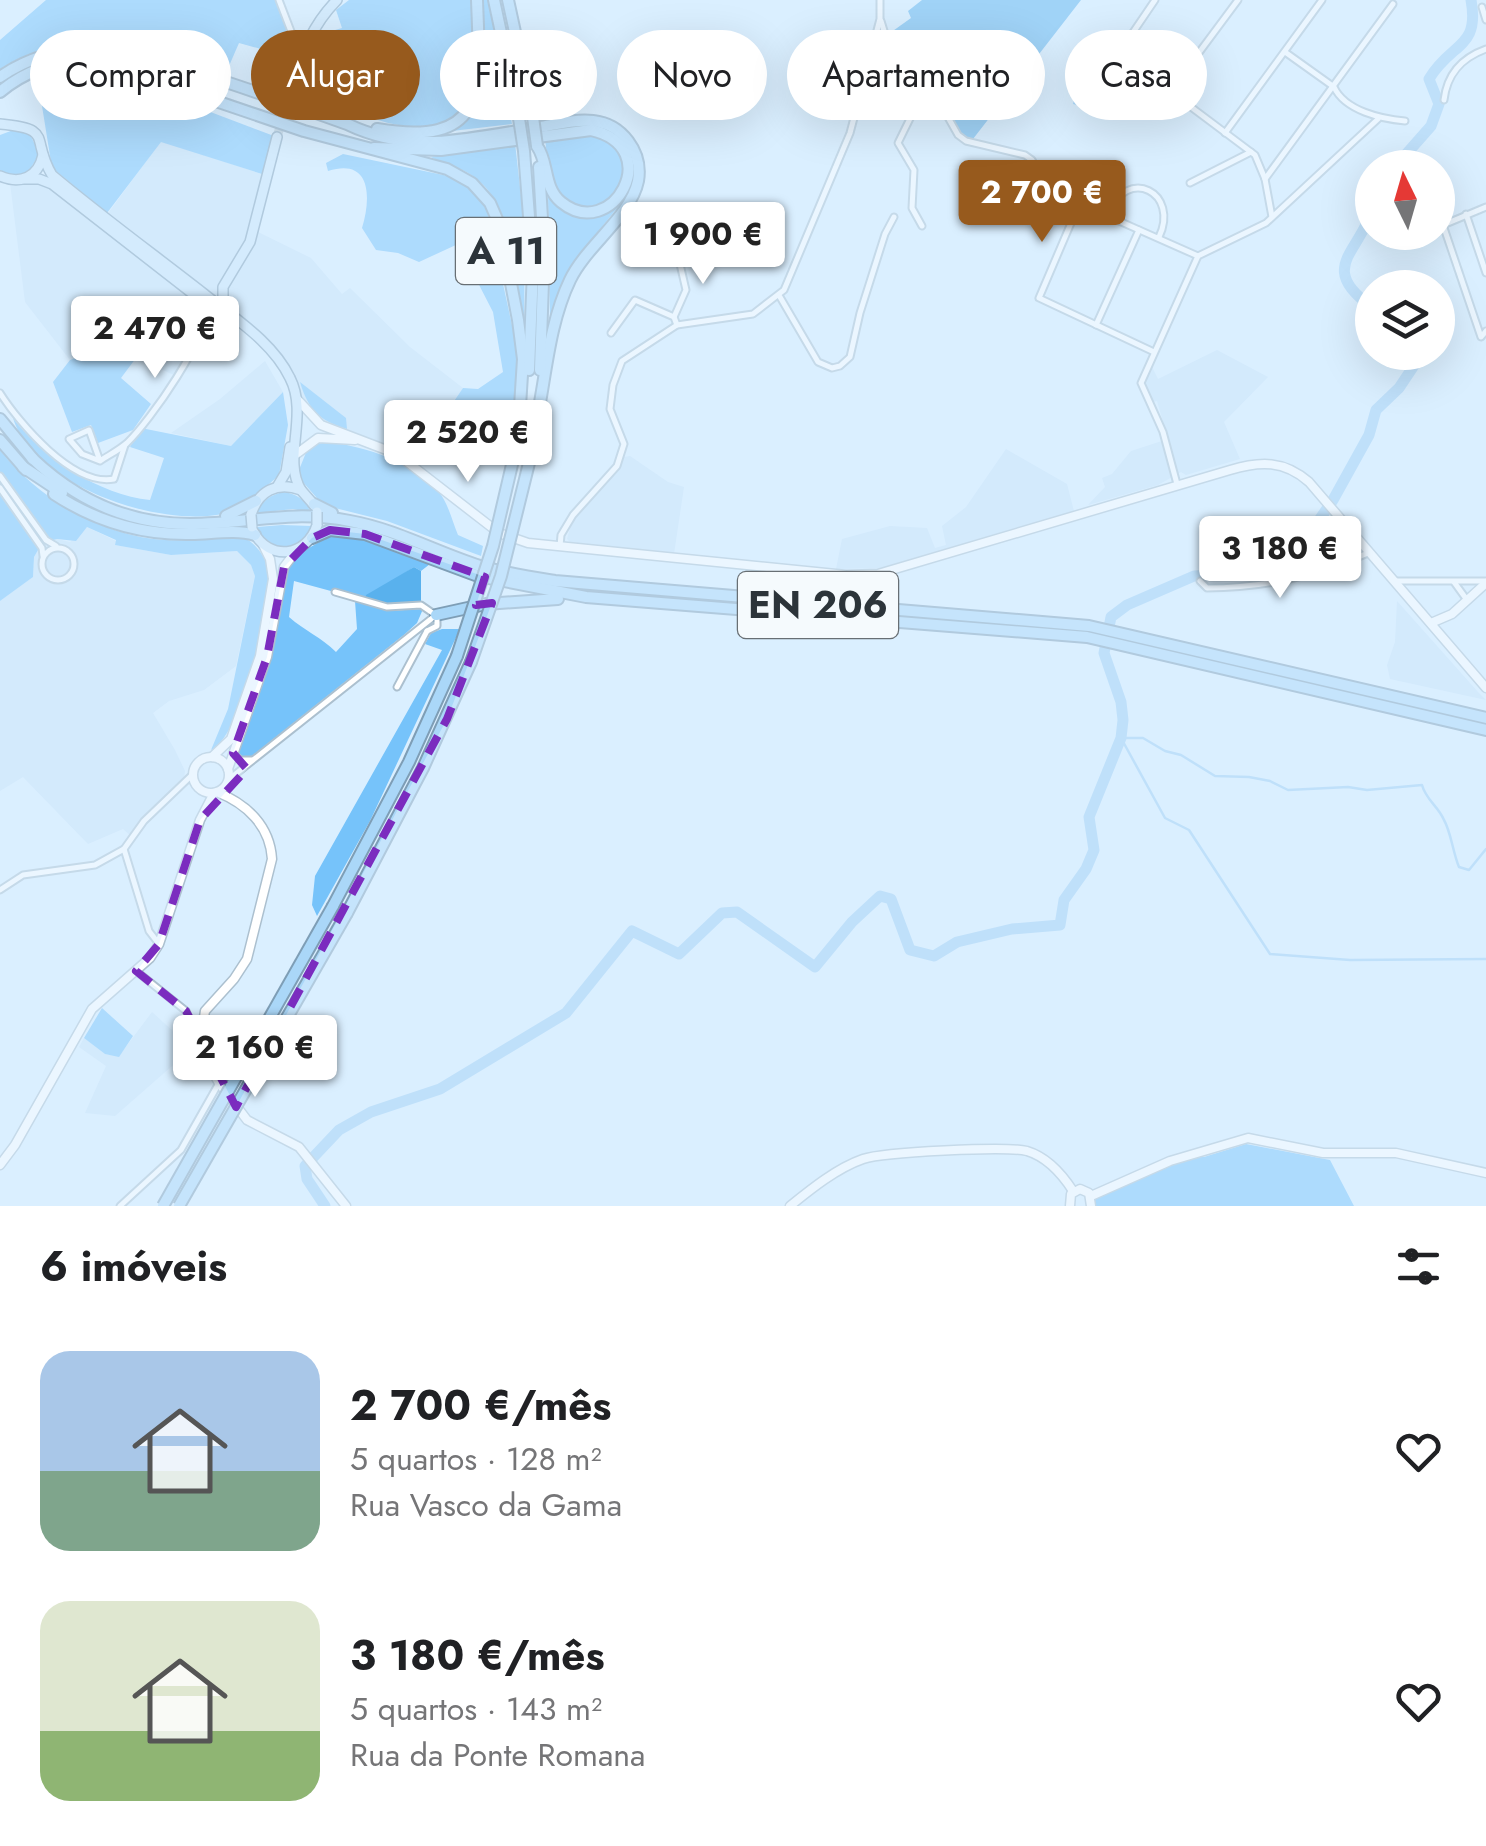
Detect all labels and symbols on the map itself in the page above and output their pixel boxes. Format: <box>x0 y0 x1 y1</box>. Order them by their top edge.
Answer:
north arrow <box>1355 150 1455 250</box>
pin: 2 700 € <box>950 160 1134 245</box>
pin: 1 900 € <box>611 202 795 287</box>
road number: A 11 <box>456 218 556 284</box>
pin: 2 470 € <box>63 296 247 381</box>
pin: 2 520 € <box>376 400 560 485</box>
pin: 3 180 € <box>1188 516 1372 601</box>
road number: EN 206 <box>738 572 898 638</box>
pin: 2 160 € <box>163 1015 347 1100</box>

